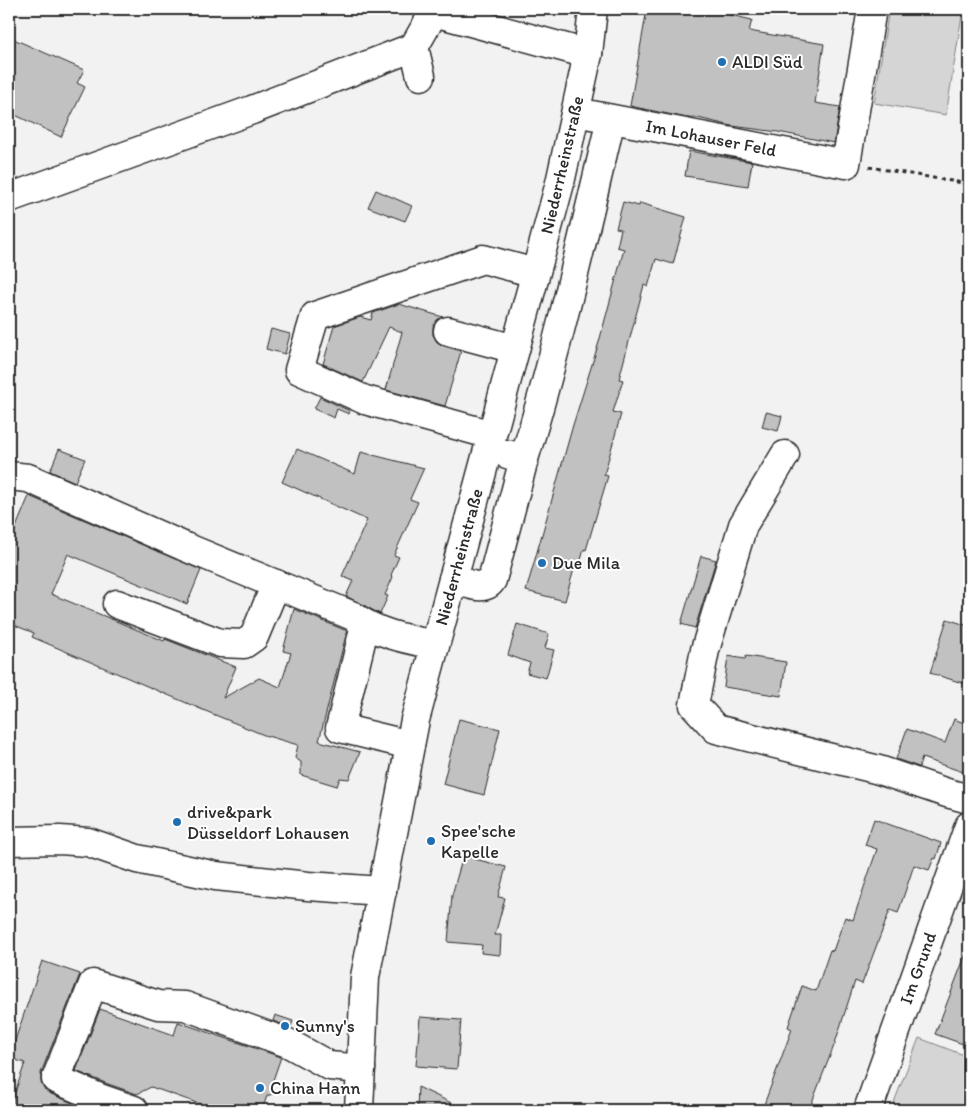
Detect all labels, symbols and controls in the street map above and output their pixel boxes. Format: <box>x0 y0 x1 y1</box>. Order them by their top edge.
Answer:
place label: ALDI Süd <box>732 51 803 73</box>
marker: ALDI Süd <box>716 56 728 68</box>
street label: Niederrheinstraße <box>535 94 589 236</box>
street label: Im Lohauser Feld <box>644 115 778 162</box>
street label: Niederrheinstraße <box>430 486 488 628</box>
place label: Due Mila <box>552 552 621 574</box>
marker: Due Mila <box>536 557 548 569</box>
place label: drive&park Düsseldorf Lohausen <box>187 801 349 844</box>
marker: drive&park Düsseldorf Lohausen <box>171 816 183 828</box>
place label: Spee'sche Kapelle <box>441 820 516 863</box>
marker: Spee'sche Kapelle <box>425 835 437 847</box>
street label: Im Grund <box>895 929 941 1007</box>
place label: Sunny's <box>295 1015 355 1037</box>
marker: Sunny's <box>279 1020 291 1032</box>
place label: China Hann <box>270 1077 361 1099</box>
marker: China Hann <box>254 1082 266 1094</box>

